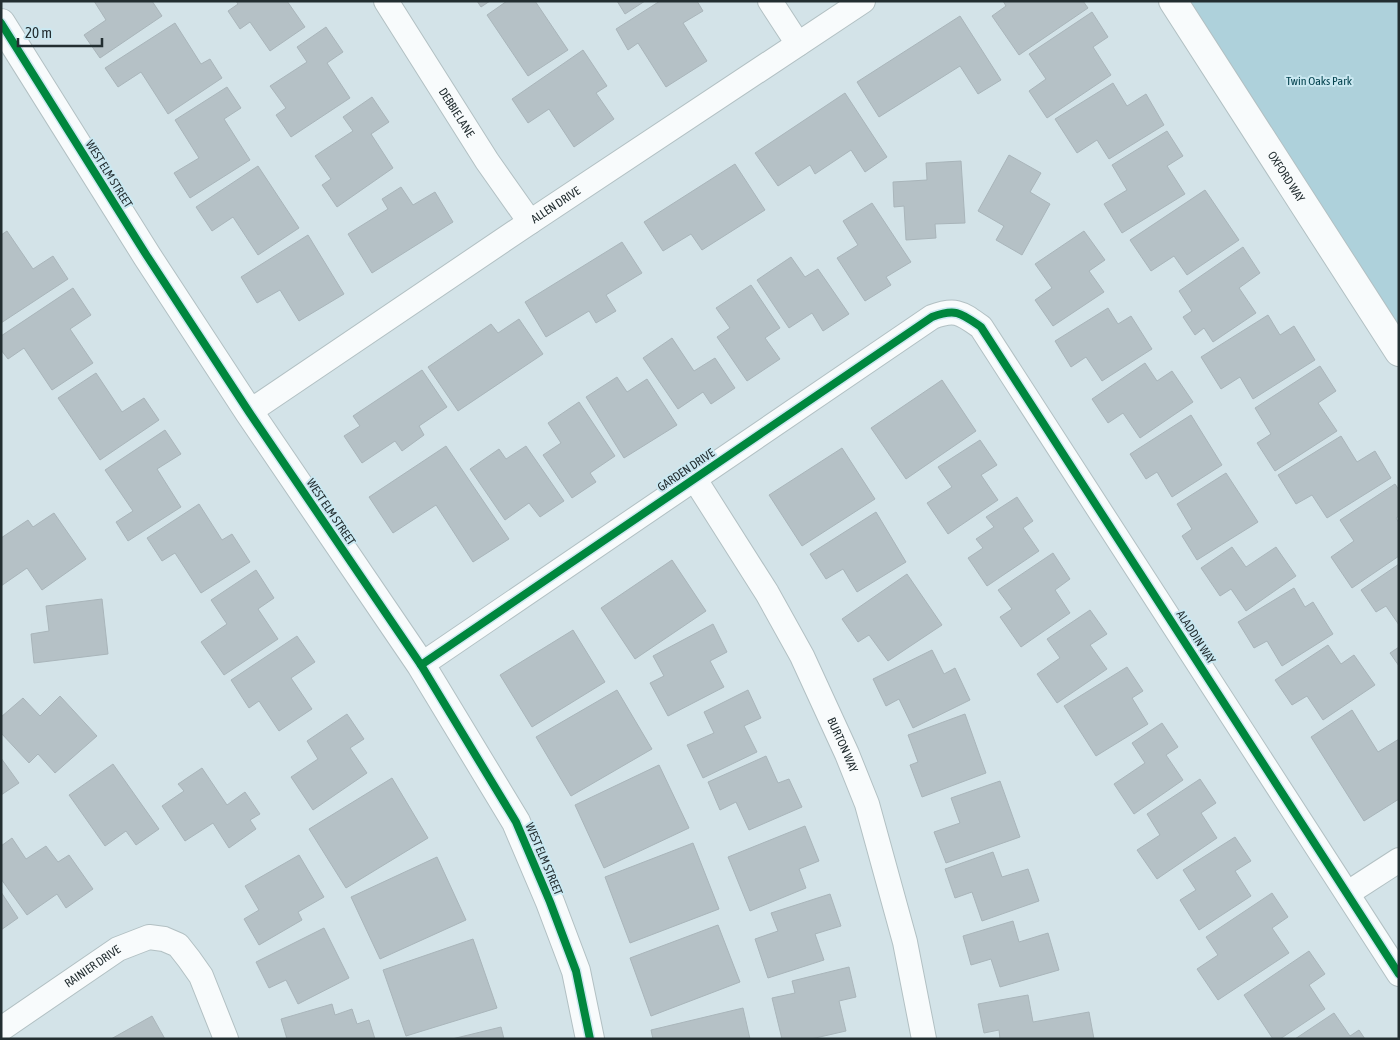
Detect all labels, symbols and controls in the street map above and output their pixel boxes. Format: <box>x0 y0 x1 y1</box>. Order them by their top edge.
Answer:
scale bar <box>18 15 101 47</box>
text: 20 m <box>25 24 52 41</box>
park label: Twin Oaks Park <box>1286 74 1353 88</box>
street label: DEBBIE LANE <box>436 85 477 140</box>
street label: WEST ELM STREET <box>83 138 136 211</box>
street label: OXFORD WAY <box>1265 149 1308 205</box>
street label: ALLEN DRIVE <box>528 184 583 226</box>
street label: GARDEN DRIVE <box>655 446 717 494</box>
street label: WEST ELM STREET <box>304 476 359 548</box>
street label: ALADDIN WAY <box>1174 608 1219 667</box>
street label: BURTON WAY <box>824 715 861 775</box>
street label: WEST ELM STREET <box>523 821 566 898</box>
street label: RAINIER DRIVE <box>62 942 123 990</box>

